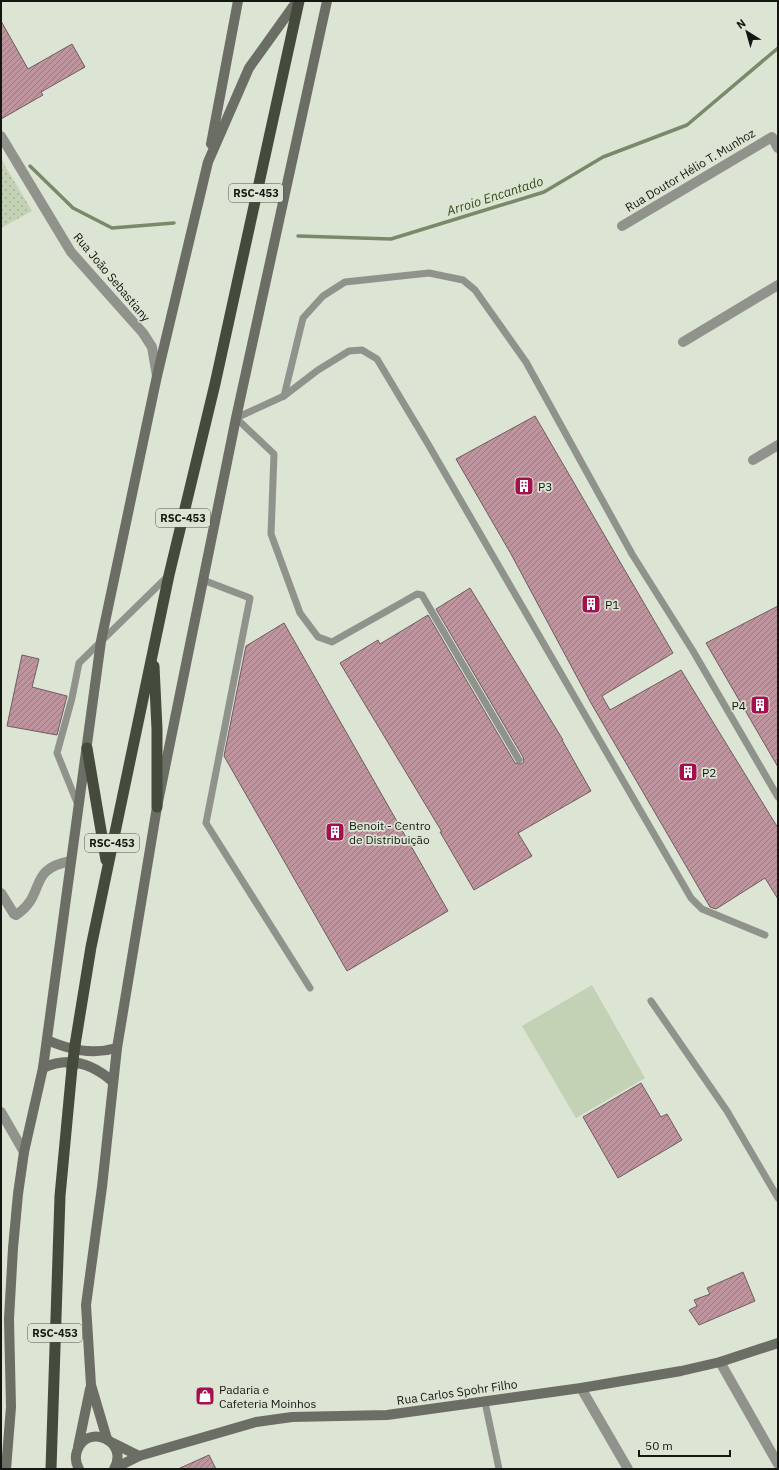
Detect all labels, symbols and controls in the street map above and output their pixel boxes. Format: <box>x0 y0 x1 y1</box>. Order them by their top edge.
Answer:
north arrow <box>727 12 767 52</box>
text: N <box>734 16 748 32</box>
street label: Rua Doutor Hélio T. Munhoz <box>622 125 758 215</box>
water label: Arroio Encantado <box>444 172 545 220</box>
road number: RSC-453 <box>229 184 283 202</box>
street label: Rua João Sebastiany <box>70 229 154 325</box>
building icon: P3 <box>513 475 535 497</box>
place label: P3 <box>538 479 552 494</box>
road number: RSC-453 <box>156 509 210 527</box>
building icon: P1 <box>580 593 602 615</box>
place label: P1 <box>605 597 619 612</box>
building icon: P4 <box>749 694 771 716</box>
place label: P4 <box>732 698 746 713</box>
building icon: P2 <box>677 761 699 783</box>
place label: P2 <box>702 765 716 780</box>
place label: Benoit - Centro de Distribuição <box>349 818 431 847</box>
building icon: Benoit - Centro de Distribuição <box>324 821 346 843</box>
road number: RSC-453 <box>85 834 139 852</box>
road number: RSC-453 <box>28 1324 82 1342</box>
street label: Rua Carlos Spohr Filho <box>396 1376 519 1408</box>
place label: Padaria e Cafeteria Moinhos <box>219 1382 317 1411</box>
shop icon: Padaria e Cafeteria Moinhos <box>194 1385 216 1407</box>
scale bar <box>639 1432 730 1458</box>
text: 50 m <box>645 1438 673 1453</box>

